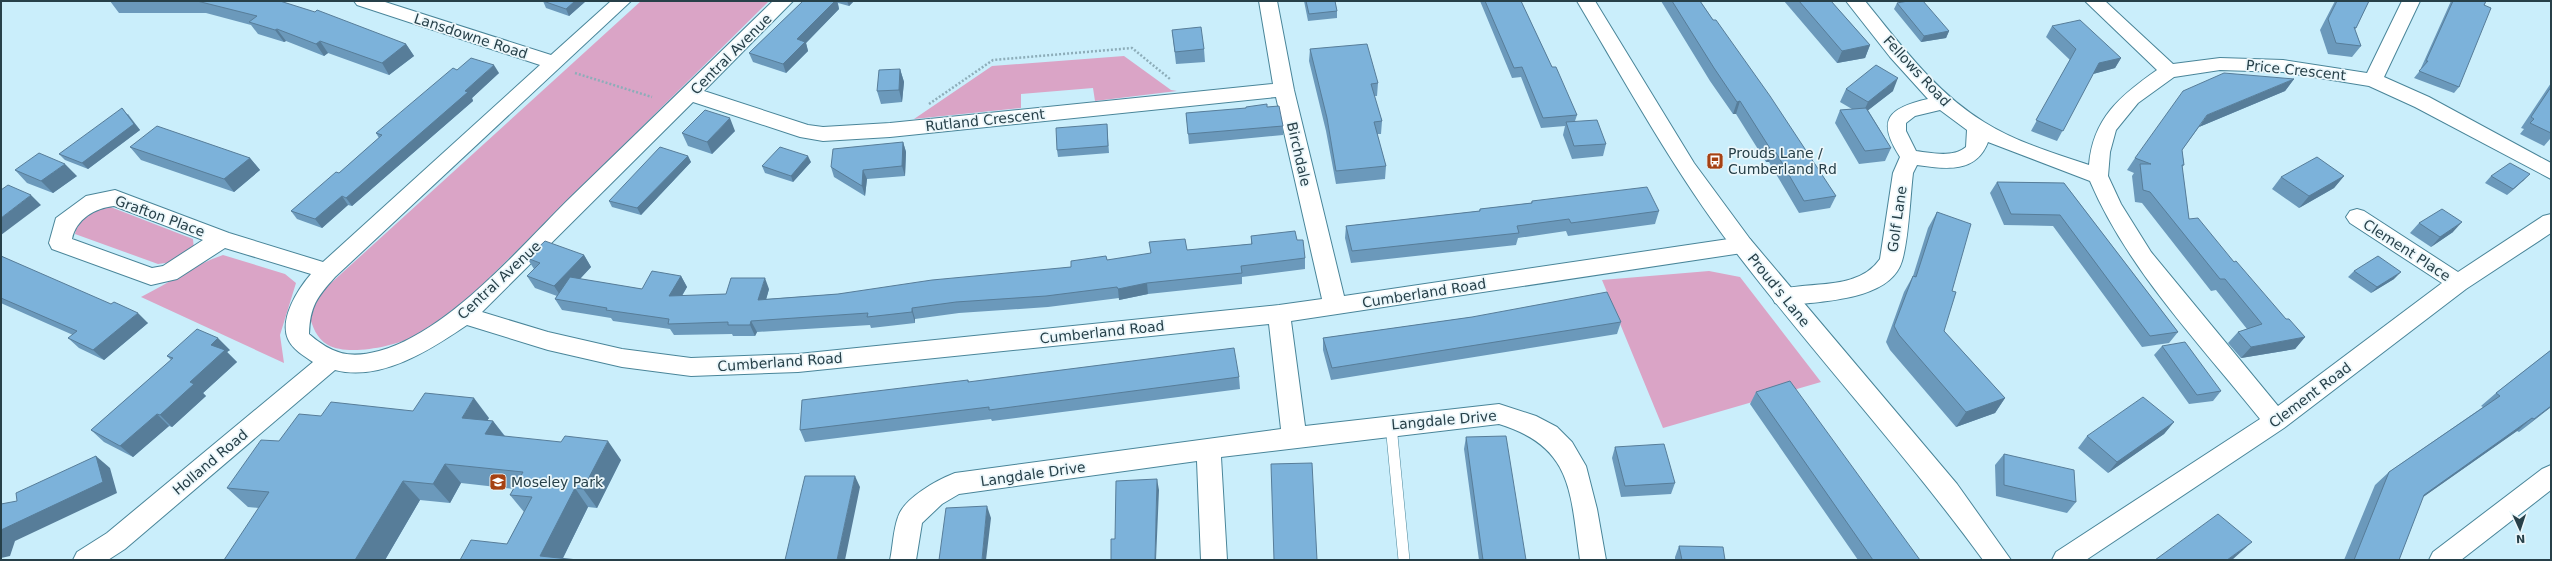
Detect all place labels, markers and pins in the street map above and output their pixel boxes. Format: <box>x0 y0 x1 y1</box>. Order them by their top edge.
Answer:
place label: Prouds Lane / Cumberland Rd <box>1728 145 1837 177</box>
bus stop icon: Prouds Lane / Cumberland Rd <box>1705 151 1725 171</box>
school or university icon: Moseley Park <box>488 472 508 492</box>
place label: Moseley Park <box>511 474 604 490</box>

